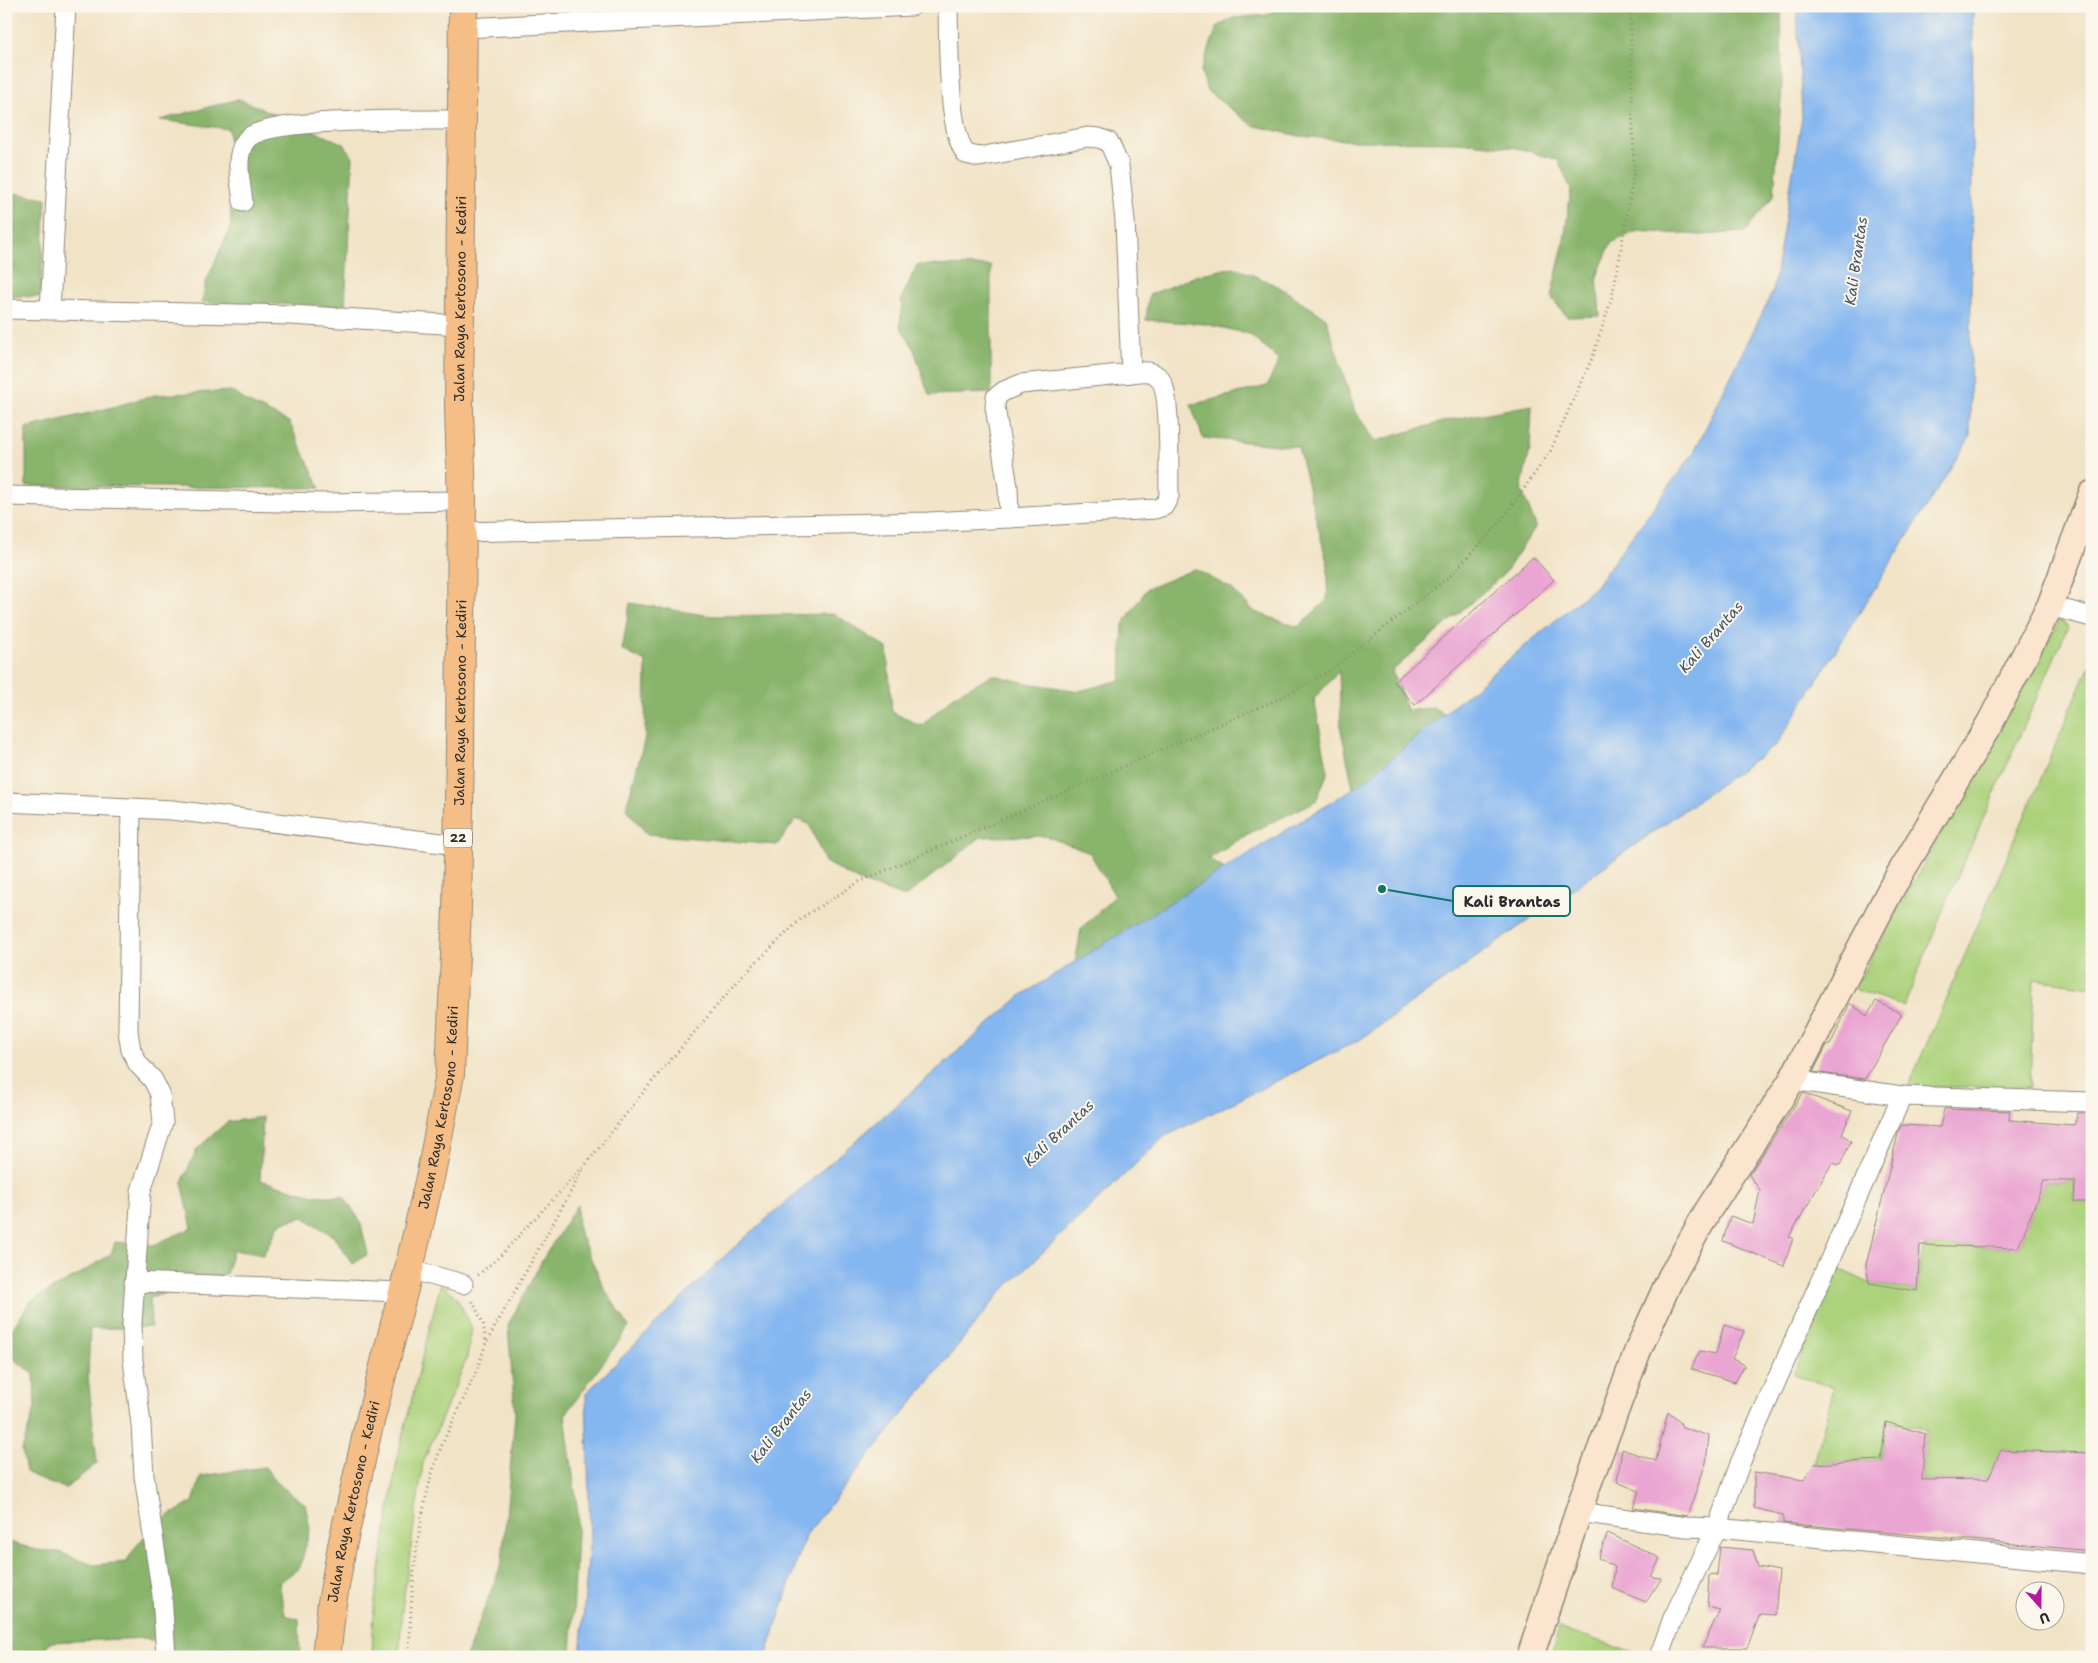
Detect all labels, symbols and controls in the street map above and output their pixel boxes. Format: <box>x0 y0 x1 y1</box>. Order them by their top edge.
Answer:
street label: Jalan Raya Kertosono - Kediri <box>450 196 470 402</box>
water label: Kali Brantas <box>1840 215 1872 307</box>
water label: Kali Brantas <box>1674 597 1748 677</box>
street label: Jalan Raya Kertosono - Kediri <box>450 599 470 806</box>
road number: 22 <box>444 828 472 848</box>
callout: Kali Brantas <box>1453 886 1570 916</box>
text: Kali Brantas <box>1463 892 1561 912</box>
street label: Jalan Raya Kertosono - Kediri <box>414 1005 462 1211</box>
water label: Kali Brantas <box>1020 1095 1098 1171</box>
water label: Kali Brantas <box>746 1385 816 1467</box>
street label: Jalan Raya Kertosono - Kediri <box>323 1399 384 1604</box>
north arrow <box>2016 1580 2066 1630</box>
text: U <box>2037 1608 2052 1628</box>

